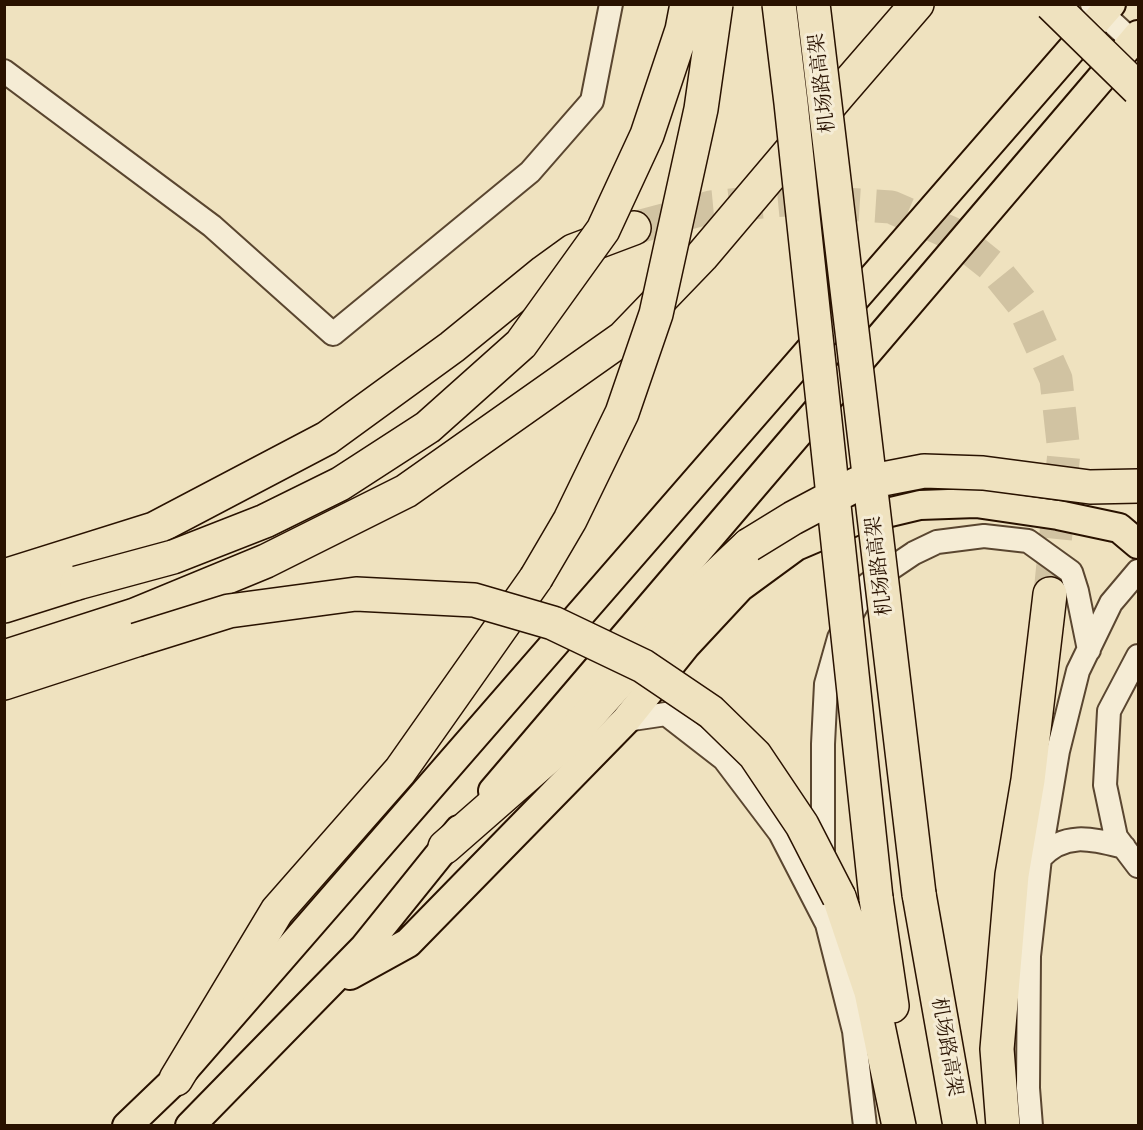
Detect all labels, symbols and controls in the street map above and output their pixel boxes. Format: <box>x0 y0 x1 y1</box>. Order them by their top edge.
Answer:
street label: 机场路高架 <box>805 32 841 134</box>
street label: 机场路高架 <box>862 515 898 617</box>
street label: 机场路高架 <box>925 996 967 1098</box>

